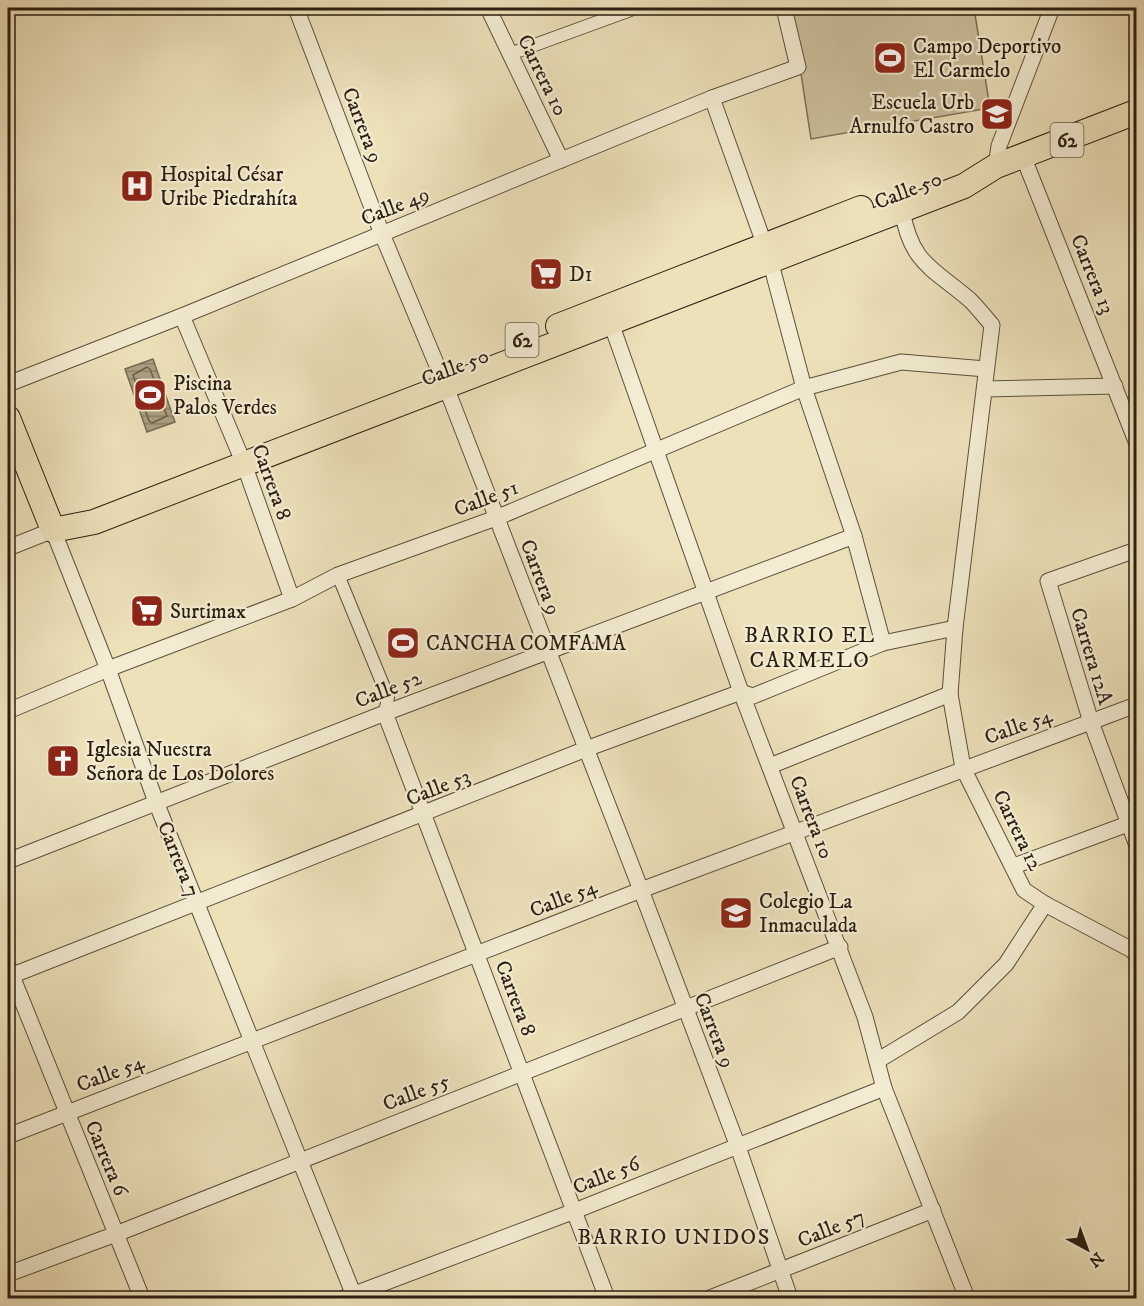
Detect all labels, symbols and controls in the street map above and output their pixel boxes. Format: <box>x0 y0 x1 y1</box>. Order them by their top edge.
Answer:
street label: Carrera 10 <box>511 30 573 120</box>
place label: Campo Deportivo El Carmelo <box>913 34 1061 84</box>
sports icon: Campo Deportivo El Carmelo <box>872 40 908 76</box>
street label: Carrera 9 <box>336 84 388 167</box>
place label: Escuela Urb Arnulfo Castro <box>850 90 974 140</box>
school or university icon: Escuela Urb Arnulfo Castro <box>979 96 1015 132</box>
road number: 62 <box>1050 123 1084 157</box>
place label: Hospital César Uribe Piedrahíta <box>160 162 297 212</box>
street label: Calle 50 <box>871 166 946 216</box>
hospital icon: Hospital César Uribe Piedrahíta <box>119 168 155 204</box>
street label: Calle 49 <box>357 182 433 232</box>
street label: Carrera 13 <box>1064 231 1120 318</box>
supermarket icon: D1 <box>528 256 564 292</box>
place label: D1 <box>569 262 592 288</box>
road number: 62 <box>506 323 538 357</box>
street label: Calle 50 <box>418 343 493 393</box>
place label: Piscina Palos Verdes <box>173 371 277 421</box>
sports icon: Piscina Palos Verdes <box>132 377 168 413</box>
street label: Carrera 8 <box>245 441 297 524</box>
street label: Calle 51 <box>451 475 522 523</box>
street label: Carrera 9 <box>514 536 566 619</box>
supermarket icon: Surtimax <box>129 593 165 629</box>
place label: Surtimax <box>170 599 246 625</box>
street label: Carrera 12A <box>1064 605 1118 708</box>
district label: BARRIO EL CARMELO <box>744 622 876 674</box>
sports icon: CANCHA COMFAMA <box>385 625 421 661</box>
place label: CANCHA COMFAMA <box>426 631 627 657</box>
street label: Calle 52 <box>351 665 426 715</box>
street label: Calle 54 <box>981 702 1057 751</box>
place label: Iglesia Nuestra Señora de Los Dolores <box>86 737 274 787</box>
church icon: Iglesia Nuestra Señora de Los Dolores <box>45 743 81 779</box>
street label: Calle 53 <box>402 763 474 813</box>
street label: Carrera 10 <box>783 772 839 863</box>
street label: Carrera 12 <box>986 786 1048 876</box>
street label: Carrera 7 <box>151 818 205 901</box>
street label: Calle 54 <box>526 873 602 924</box>
place label: Colegio La Inmaculada <box>759 889 857 939</box>
school or university icon: Colegio La Inmaculada <box>718 895 754 931</box>
street label: Carrera 8 <box>489 957 541 1040</box>
street label: Carrera 9 <box>688 989 740 1072</box>
street label: Calle 54 <box>73 1049 149 1099</box>
street label: Calle 55 <box>379 1068 453 1118</box>
street label: Carrera 6 <box>79 1117 134 1201</box>
street label: Calle 56 <box>569 1150 645 1201</box>
street label: Calle 57 <box>794 1204 869 1254</box>
north arrow <box>1057 1219 1117 1279</box>
district label: BARRIO UNIDOS <box>577 1224 771 1251</box>
text: N <box>1085 1248 1108 1271</box>

